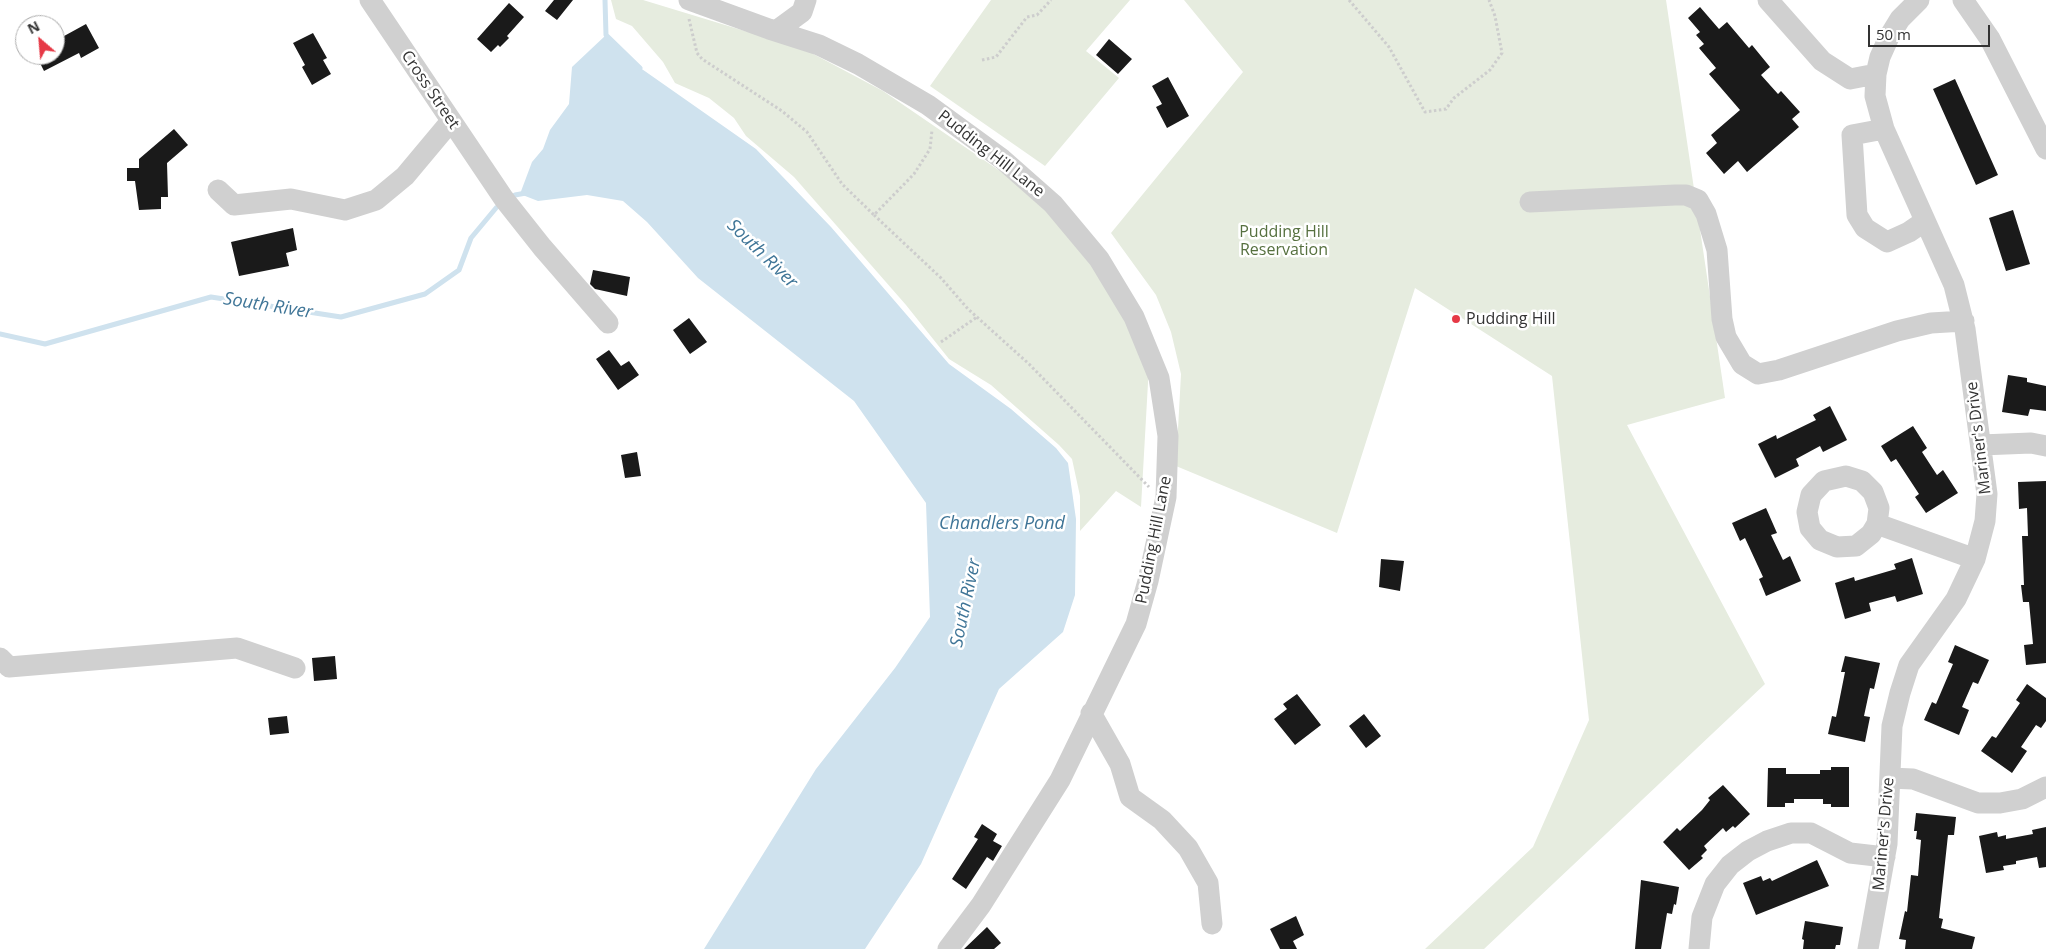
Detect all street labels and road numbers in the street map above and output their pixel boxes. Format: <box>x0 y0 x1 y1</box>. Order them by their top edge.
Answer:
street label: Cross Street <box>397 47 463 133</box>
street label: Pudding Hill Lane <box>934 106 1048 202</box>
street label: Mariner's Drive <box>1963 380 1995 496</box>
street label: Pudding Hill Lane <box>1132 474 1176 606</box>
street label: Mariner's Drive <box>1869 777 1899 891</box>

